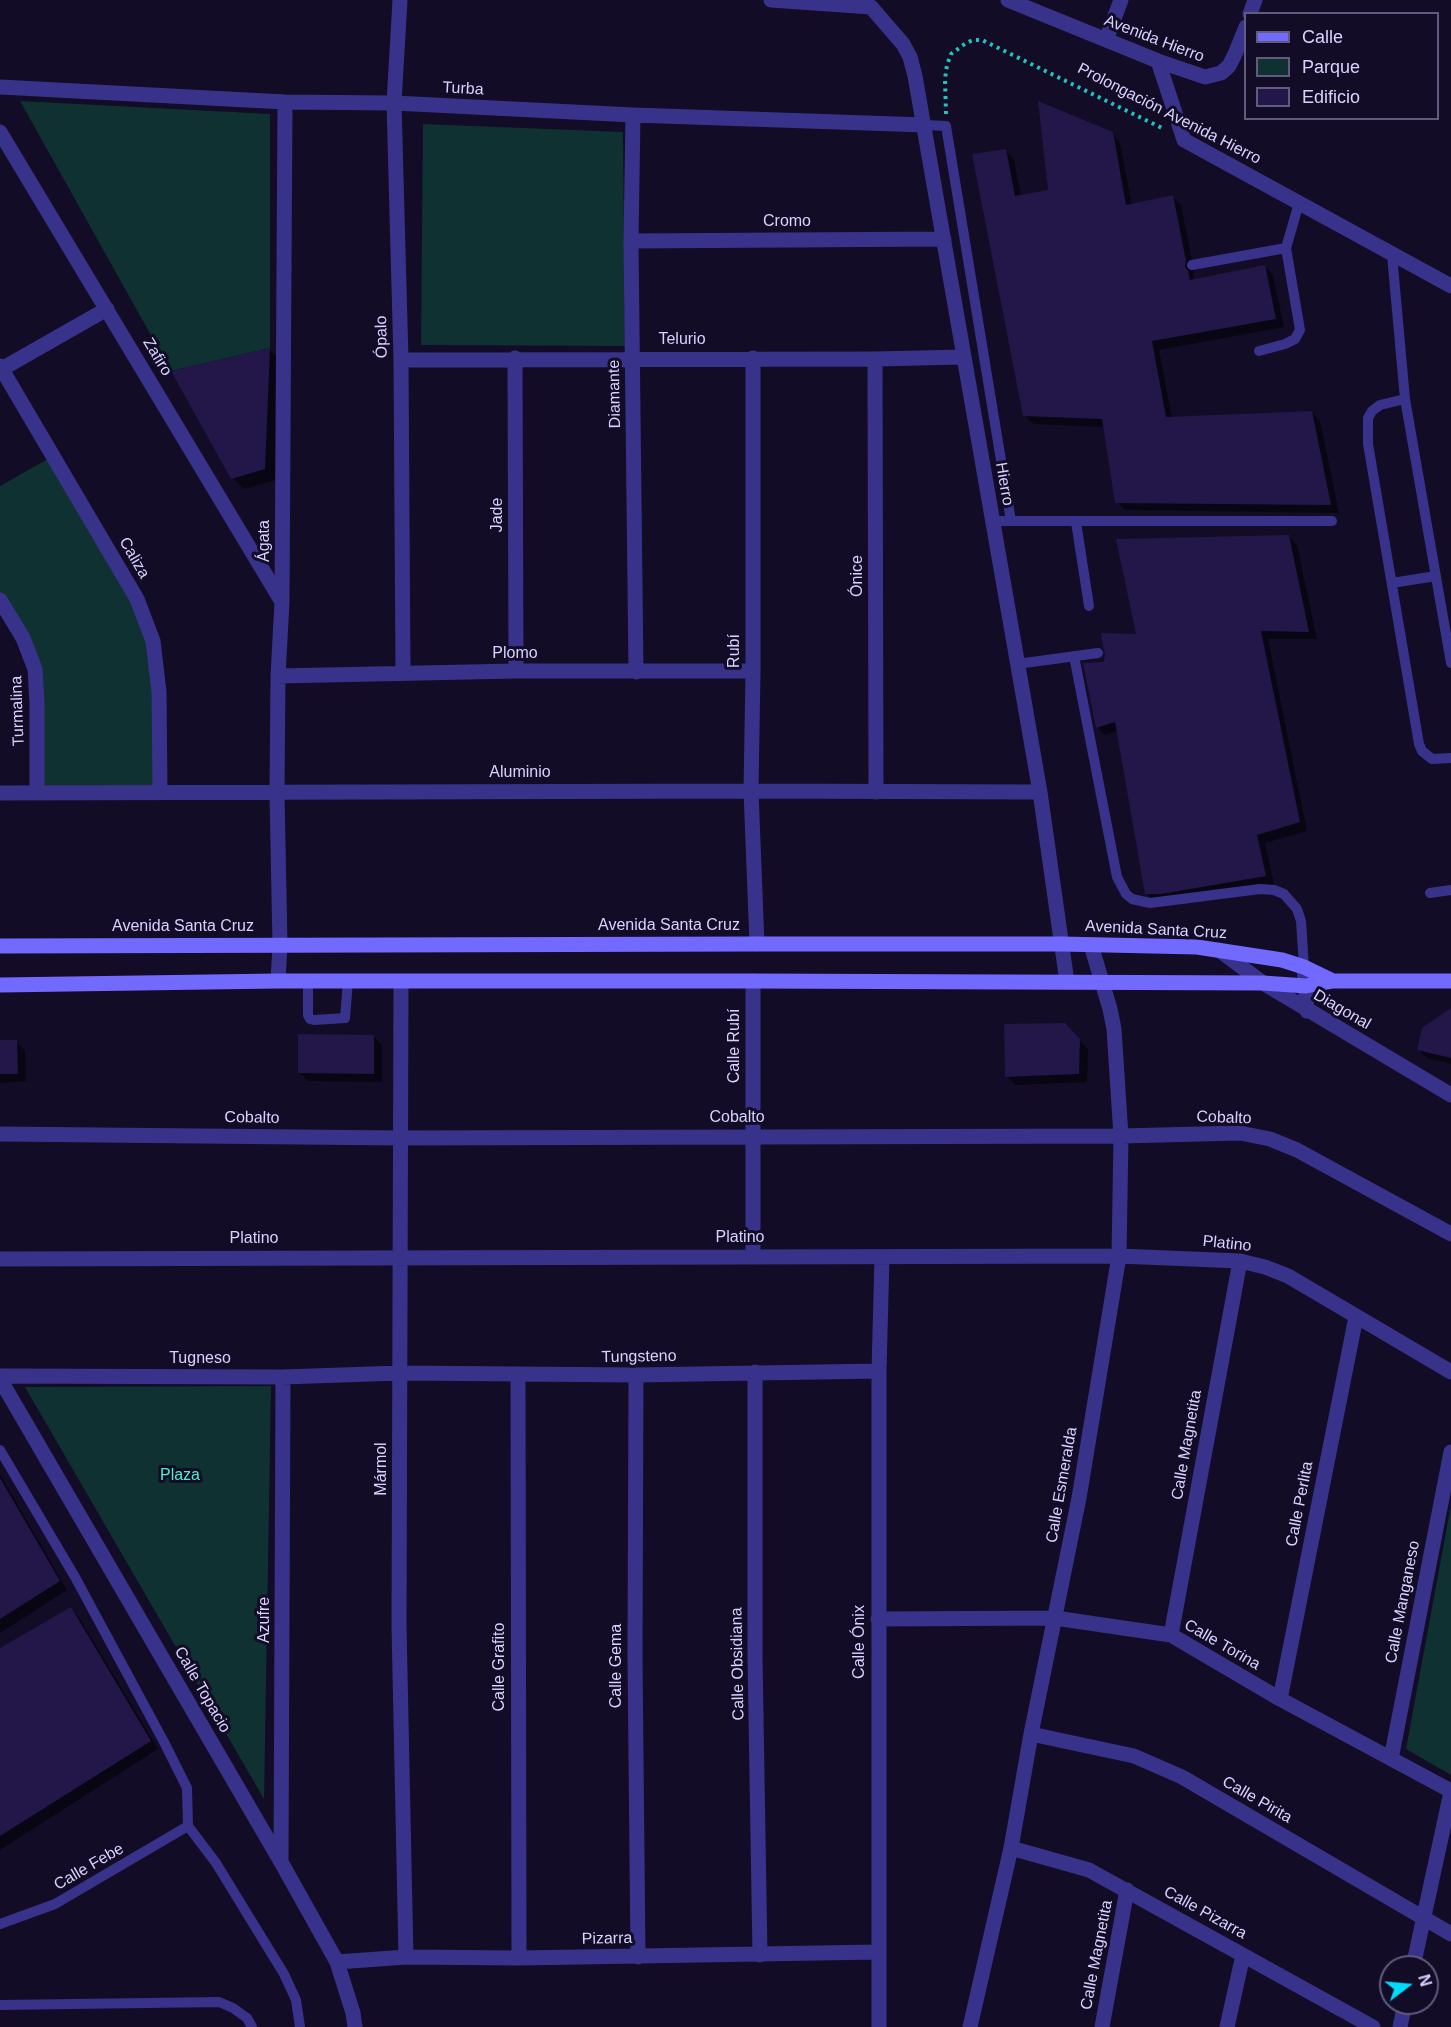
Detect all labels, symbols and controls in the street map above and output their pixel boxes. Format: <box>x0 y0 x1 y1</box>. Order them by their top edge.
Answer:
street label: Avenida Hierro <box>1101 11 1207 67</box>
legend <box>1244 12 1439 120</box>
text: Calle <box>1302 27 1343 47</box>
text: Parque <box>1302 57 1360 77</box>
street label: Prolongación Avenida Hierro <box>1074 59 1264 169</box>
street label: Turba <box>442 78 484 100</box>
text: Edificio <box>1302 87 1360 107</box>
street label: Cromo <box>763 212 811 232</box>
street label: Ópalo <box>372 315 392 359</box>
street label: Telurio <box>658 330 706 350</box>
street label: Zafiro <box>138 335 176 379</box>
street label: Diamante <box>605 360 625 428</box>
street label: Hierro <box>991 461 1017 507</box>
street label: Jade <box>488 498 508 532</box>
street label: Ágata <box>255 520 275 562</box>
street label: Caliza <box>115 534 153 582</box>
street label: Ónice <box>848 555 868 597</box>
street label: Rubí <box>725 634 745 668</box>
street label: Plomo <box>492 644 538 664</box>
street label: Turmalina <box>7 675 29 747</box>
street label: Aluminio <box>489 763 551 783</box>
street label: Avenida Santa Cruz <box>598 916 740 936</box>
street label: Avenida Santa Cruz <box>112 917 254 937</box>
street label: Avenida Santa Cruz <box>1085 917 1227 943</box>
street label: Diagonal <box>1310 986 1374 1034</box>
street label: Calle Rubí <box>725 1009 745 1083</box>
street label: Cobalto <box>1196 1107 1252 1129</box>
street label: Cobalto <box>224 1108 280 1128</box>
street label: Cobalto <box>709 1108 765 1128</box>
street label: Platino <box>716 1228 764 1248</box>
street label: Platino <box>230 1229 278 1249</box>
street label: Platino <box>1202 1232 1252 1256</box>
street label: Tungsteno <box>601 1347 677 1367</box>
street label: Tugneso <box>169 1349 231 1369</box>
street label: Calle Magnetita <box>1168 1389 1206 1501</box>
street label: Calle Esmeralda <box>1042 1426 1082 1544</box>
street label: Mármol <box>372 1442 392 1496</box>
street label: Calle Perlita <box>1282 1460 1318 1548</box>
park label: Plaza <box>160 1466 200 1486</box>
street label: Calle Manganeso <box>1382 1539 1424 1665</box>
street label: Azufre <box>255 1597 275 1643</box>
street label: Calle Ónix <box>850 1605 870 1679</box>
street label: Calle Obsidiana <box>727 1607 749 1721</box>
street label: Calle Torina <box>1181 1616 1263 1674</box>
street label: Calle Grafito <box>490 1623 510 1711</box>
street label: Calle Gema <box>607 1624 627 1708</box>
street label: Calle Topacio <box>170 1644 234 1736</box>
street label: Calle Pirita <box>1219 1772 1295 1828</box>
street label: Calle Febe <box>51 1839 127 1895</box>
street label: Calle Pizarra <box>1160 1882 1250 1944</box>
street label: Calle Magnetita <box>1077 1899 1117 2011</box>
street label: Pizarra <box>581 1929 633 1949</box>
north arrow <box>1379 1955 1439 2015</box>
text: N <box>1415 1973 1435 1988</box>

